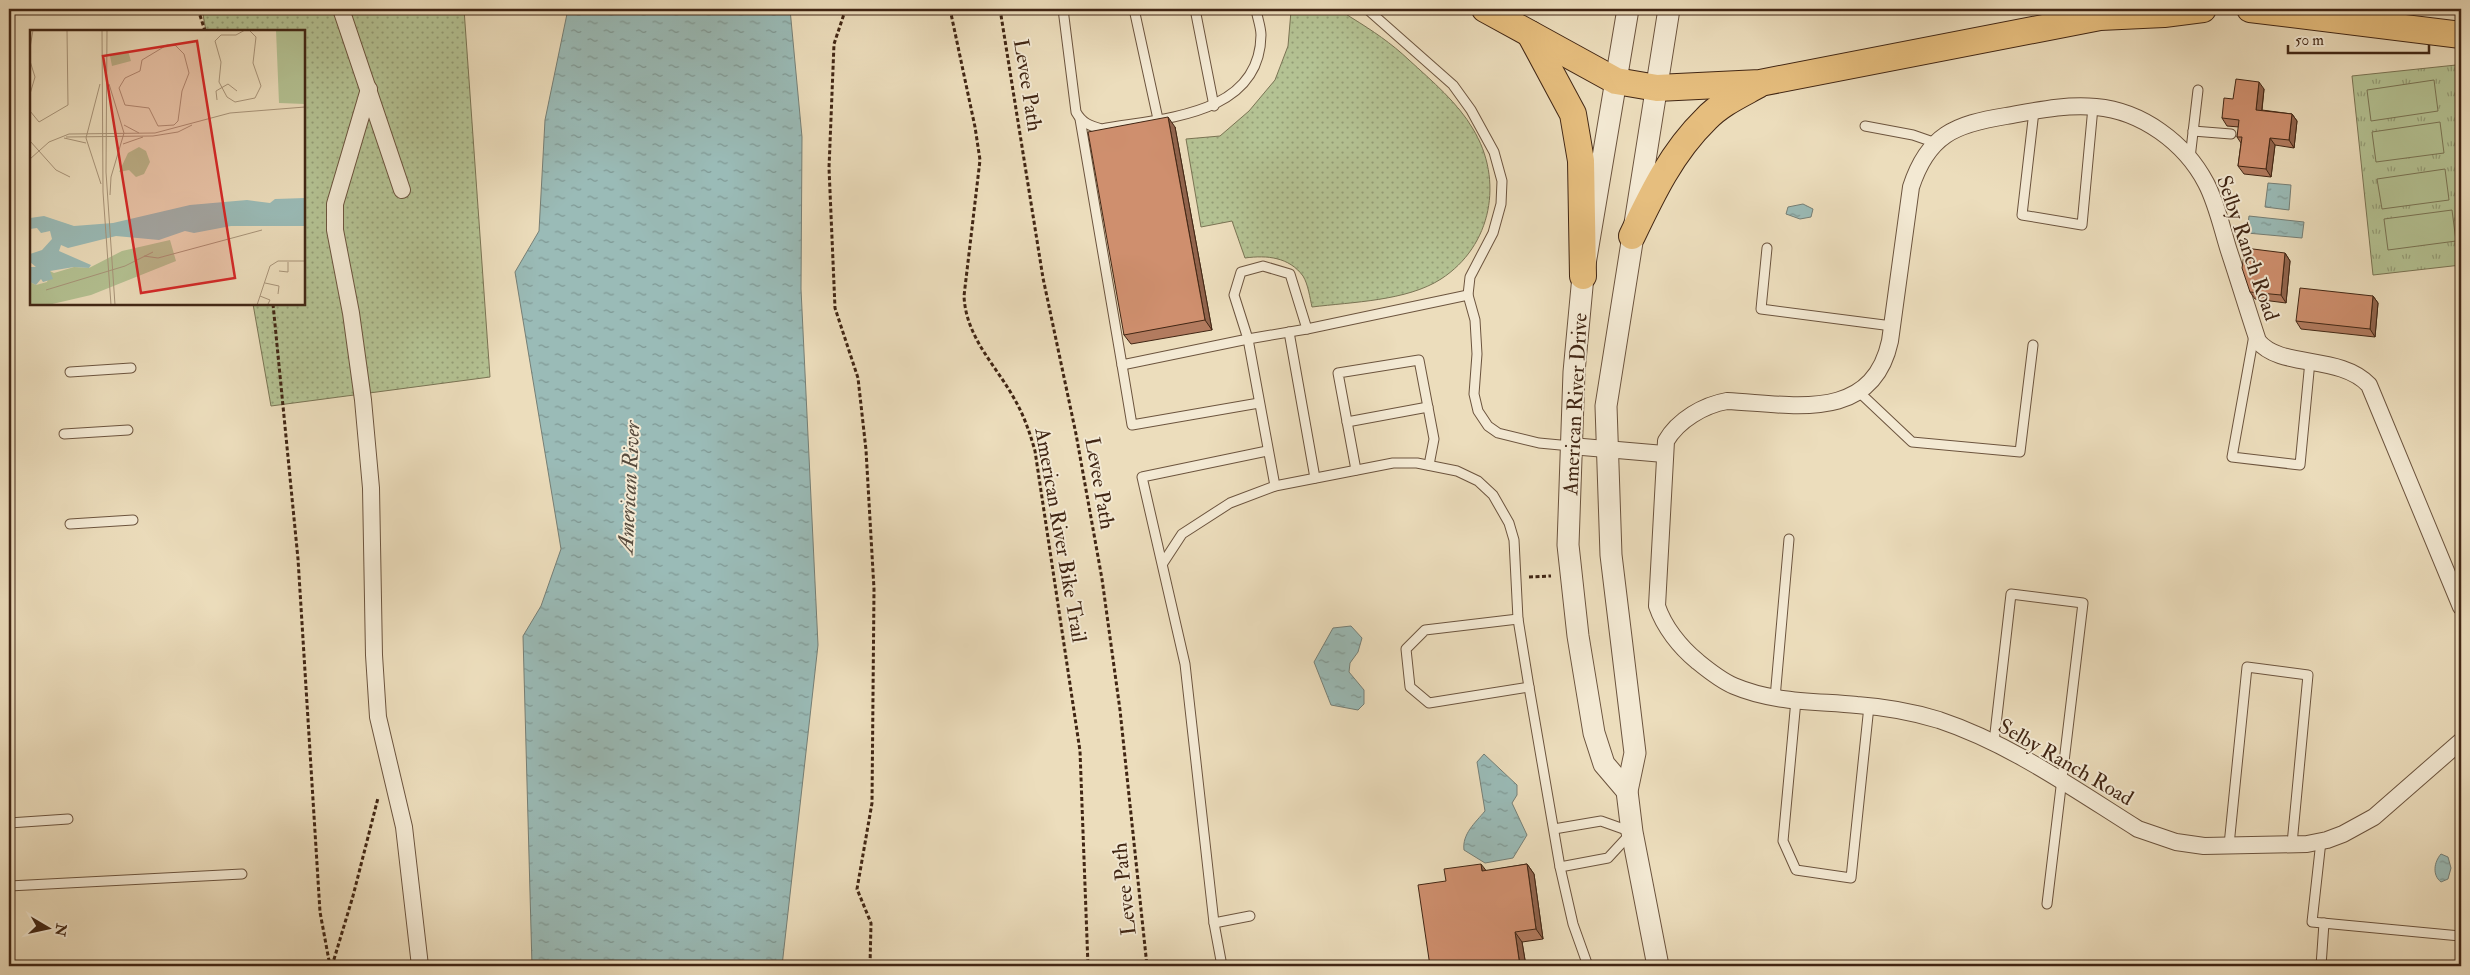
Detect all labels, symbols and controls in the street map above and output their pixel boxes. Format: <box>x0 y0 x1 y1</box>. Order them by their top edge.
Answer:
scale bar <box>2288 22 2429 54</box>
inset map <box>30 30 305 305</box>
text: 50 m <box>2295 31 2324 50</box>
street label: Levee Path <box>1007 37 1048 133</box>
street label: Selby Ranch Road <box>2210 172 2285 325</box>
street label: American River Drive <box>1557 312 1594 497</box>
water label: American River <box>611 418 647 556</box>
street label: American River Bike Trail <box>1028 425 1093 645</box>
street label: Levee Path <box>1078 435 1121 531</box>
street label: Selby Ranch Road <box>1993 713 2139 812</box>
street label: Levee Path <box>1106 841 1143 937</box>
north arrow <box>22 902 72 952</box>
text: N <box>51 921 70 938</box>

